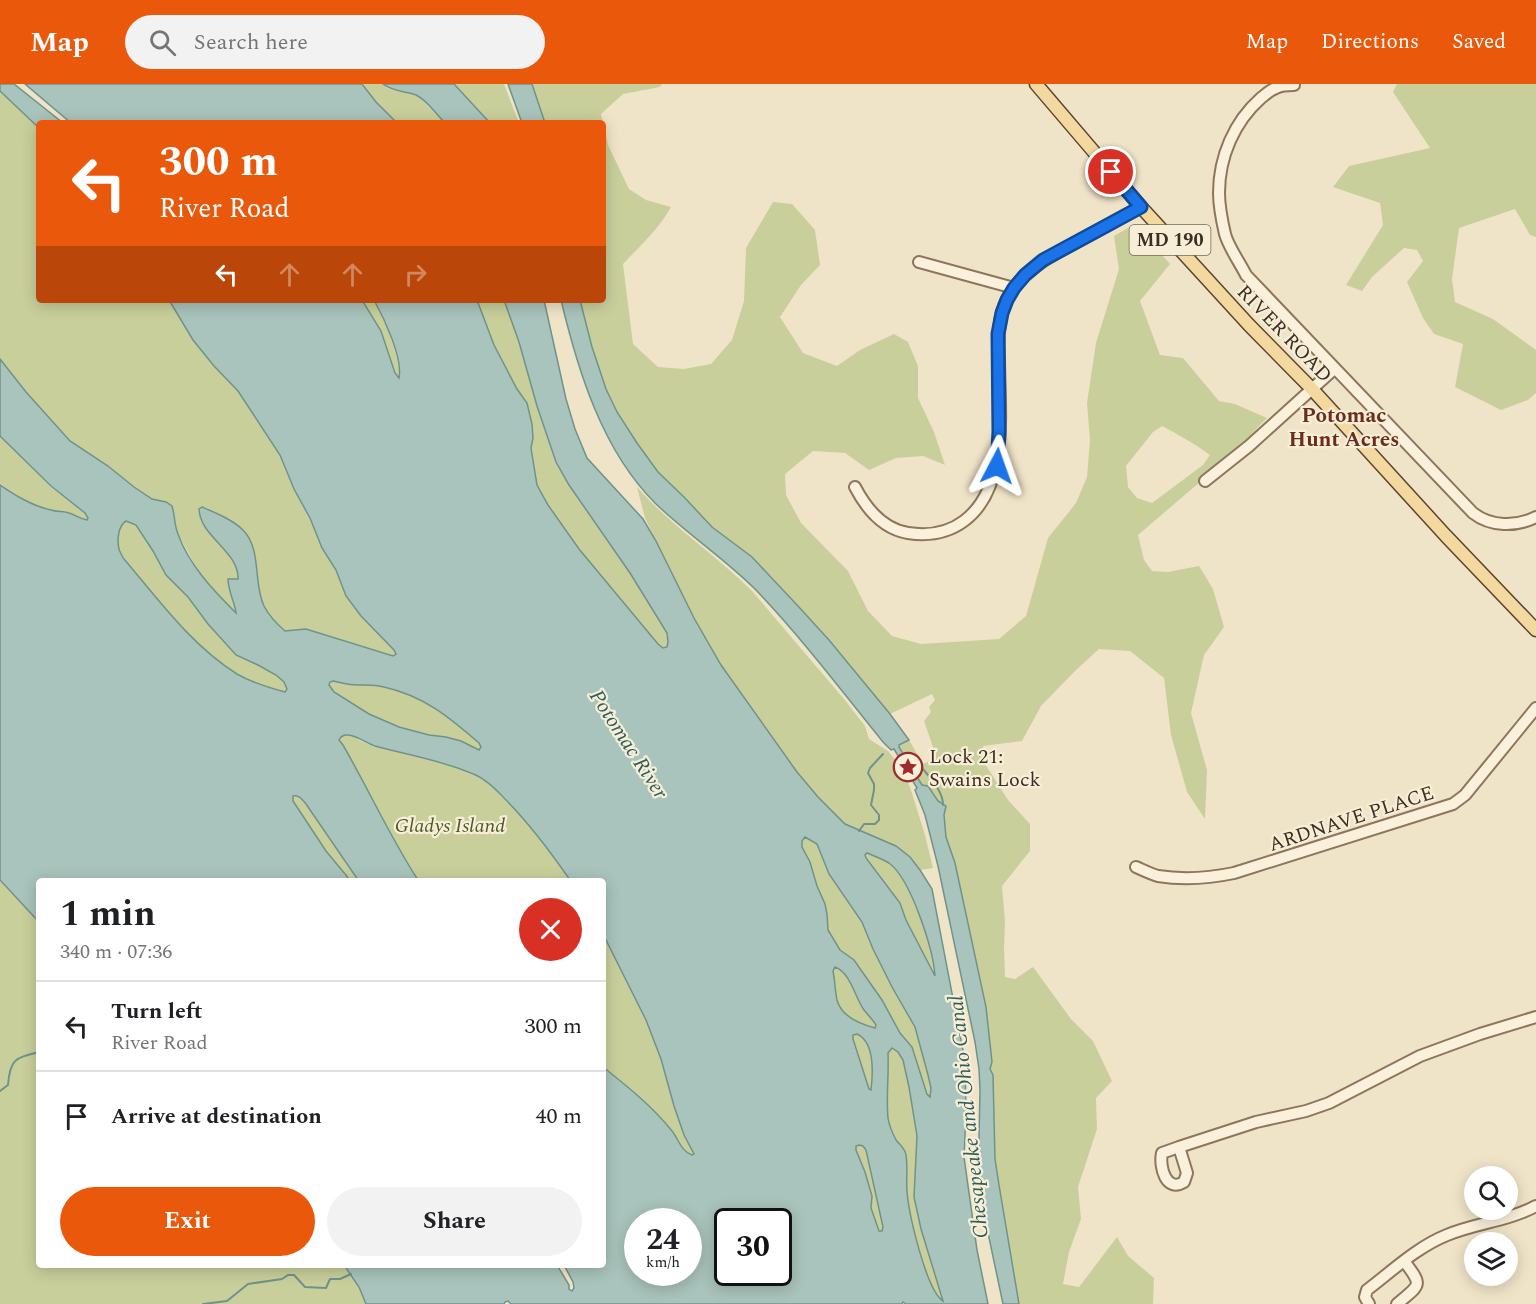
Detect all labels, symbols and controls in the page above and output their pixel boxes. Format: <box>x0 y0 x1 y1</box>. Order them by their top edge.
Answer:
search box <box>125 15 545 69</box>
text: Map <box>30 21 89 64</box>
icon: search <box>146 26 179 59</box>
text: Search here <box>194 26 308 59</box>
text: Map <box>1246 26 1288 58</box>
text: Directions <box>1321 26 1419 58</box>
text: Saved <box>1452 26 1506 58</box>
text: 300 m <box>159 131 278 194</box>
icon: left <box>60 144 138 222</box>
pin <box>1085 146 1136 197</box>
icon: arrive <box>1094 155 1127 188</box>
text: River Road <box>159 188 290 230</box>
road number: MD 190 <box>1130 225 1210 255</box>
icon: left <box>210 258 243 291</box>
icon: ahead <box>273 258 306 291</box>
icon: ahead <box>336 258 369 291</box>
icon: right <box>399 258 432 291</box>
street label: RIVER ROAD <box>1230 278 1339 390</box>
district label: Potomac Hunt Acres <box>1289 400 1399 456</box>
position arrow <box>965 434 1029 498</box>
water label: Potomac River <box>581 683 676 806</box>
place label: Lock 21: Swains Lock <box>929 742 1041 795</box>
place icon: Lock 21: Swains Lock <box>892 751 924 783</box>
street label: ARDNAVE PLACE <box>1265 778 1438 860</box>
park label: Gladys Island <box>395 811 505 841</box>
text: 1 min <box>60 887 156 942</box>
button: close <box>519 898 582 961</box>
text: 340 m · 07:36 <box>60 937 172 967</box>
water label: Chesapeake and Ohio Canal <box>940 993 998 1240</box>
text: Turn left <box>111 995 203 1028</box>
icon: left <box>60 1010 93 1043</box>
text: 300 m <box>525 1010 582 1043</box>
text: River Road <box>111 1028 208 1058</box>
icon: arrive <box>60 1100 93 1133</box>
text: Arrive at destination <box>111 1100 322 1133</box>
text: 40 m <box>536 1100 582 1133</box>
map controls <box>1464 1166 1518 1286</box>
button: search <box>1464 1166 1518 1220</box>
button: Exit <box>60 1187 315 1256</box>
button: Share <box>327 1187 582 1256</box>
speed limit sign: 30 <box>714 1208 792 1286</box>
text: 24 <box>646 1217 680 1263</box>
button: layers <box>1464 1232 1518 1286</box>
text: km/h <box>646 1251 680 1274</box>

